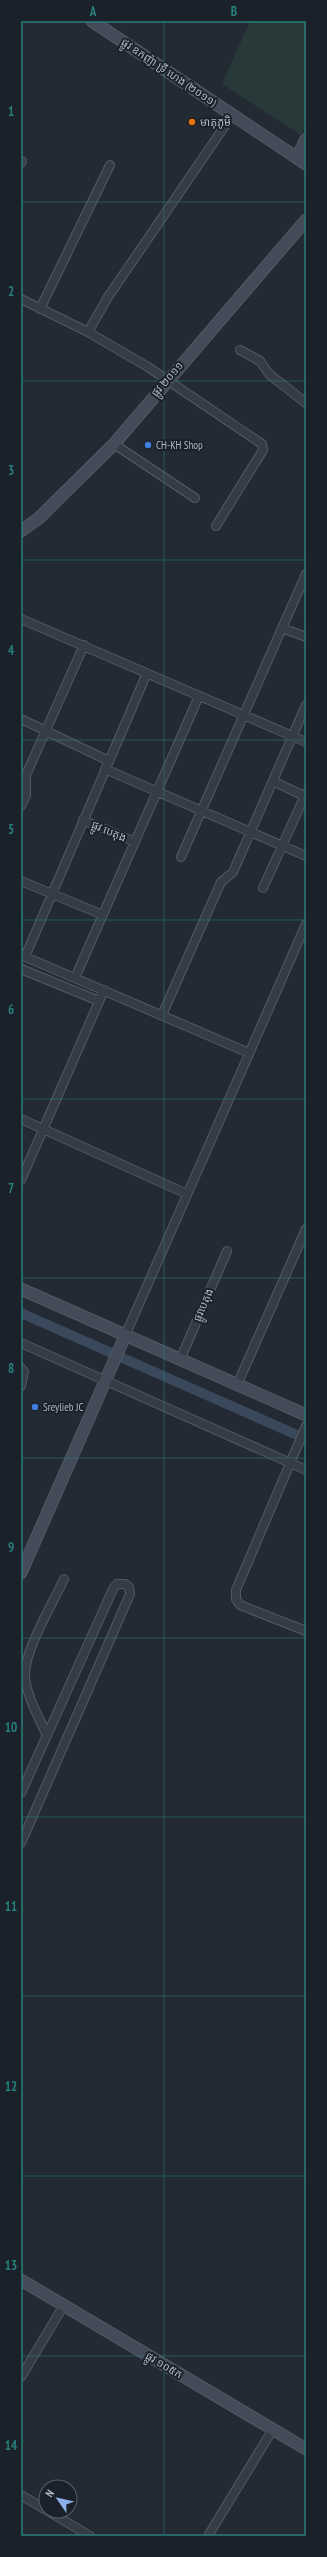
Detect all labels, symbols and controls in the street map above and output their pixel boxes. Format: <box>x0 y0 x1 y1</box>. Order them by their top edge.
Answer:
text: A <box>89 3 97 20</box>
text: B <box>231 3 237 20</box>
street label: ផ្លូវ ឧកញ៉ា ទ្រី ហេង (២០១១) <box>117 35 220 112</box>
text: 1 <box>8 103 14 120</box>
place label: មាតុភូមិ <box>200 115 231 129</box>
marker: មាតុភូមិ <box>187 117 197 127</box>
text: 2 <box>8 283 14 300</box>
street label: ផ្លូវ ២០១១ <box>148 359 189 402</box>
place label: CH-KH Shop <box>156 438 203 452</box>
marker: CH-KH Shop <box>143 440 153 450</box>
text: 3 <box>8 462 14 479</box>
text: 4 <box>8 642 15 659</box>
street label: ផ្លូវ បេតុង <box>88 817 129 848</box>
text: 5 <box>8 821 14 838</box>
text: 6 <box>8 1001 14 1018</box>
text: 7 <box>8 1180 14 1197</box>
street label: ផ្លូវបេតុង <box>190 1286 219 1325</box>
text: 8 <box>8 1360 14 1377</box>
place label: Sreylieb JC <box>43 1400 84 1414</box>
marker: Sreylieb JC <box>30 1402 40 1412</box>
text: 9 <box>8 1539 14 1556</box>
text: 10 <box>5 1719 17 1736</box>
text: 11 <box>5 1898 17 1915</box>
text: 12 <box>5 2078 17 2095</box>
text: 13 <box>5 2257 17 2274</box>
street label: ផ្លូវ ១០៥ក <box>141 2348 185 2384</box>
text: 14 <box>5 2437 18 2454</box>
north arrow <box>38 2479 78 2519</box>
text: N <box>42 2487 57 2500</box>

